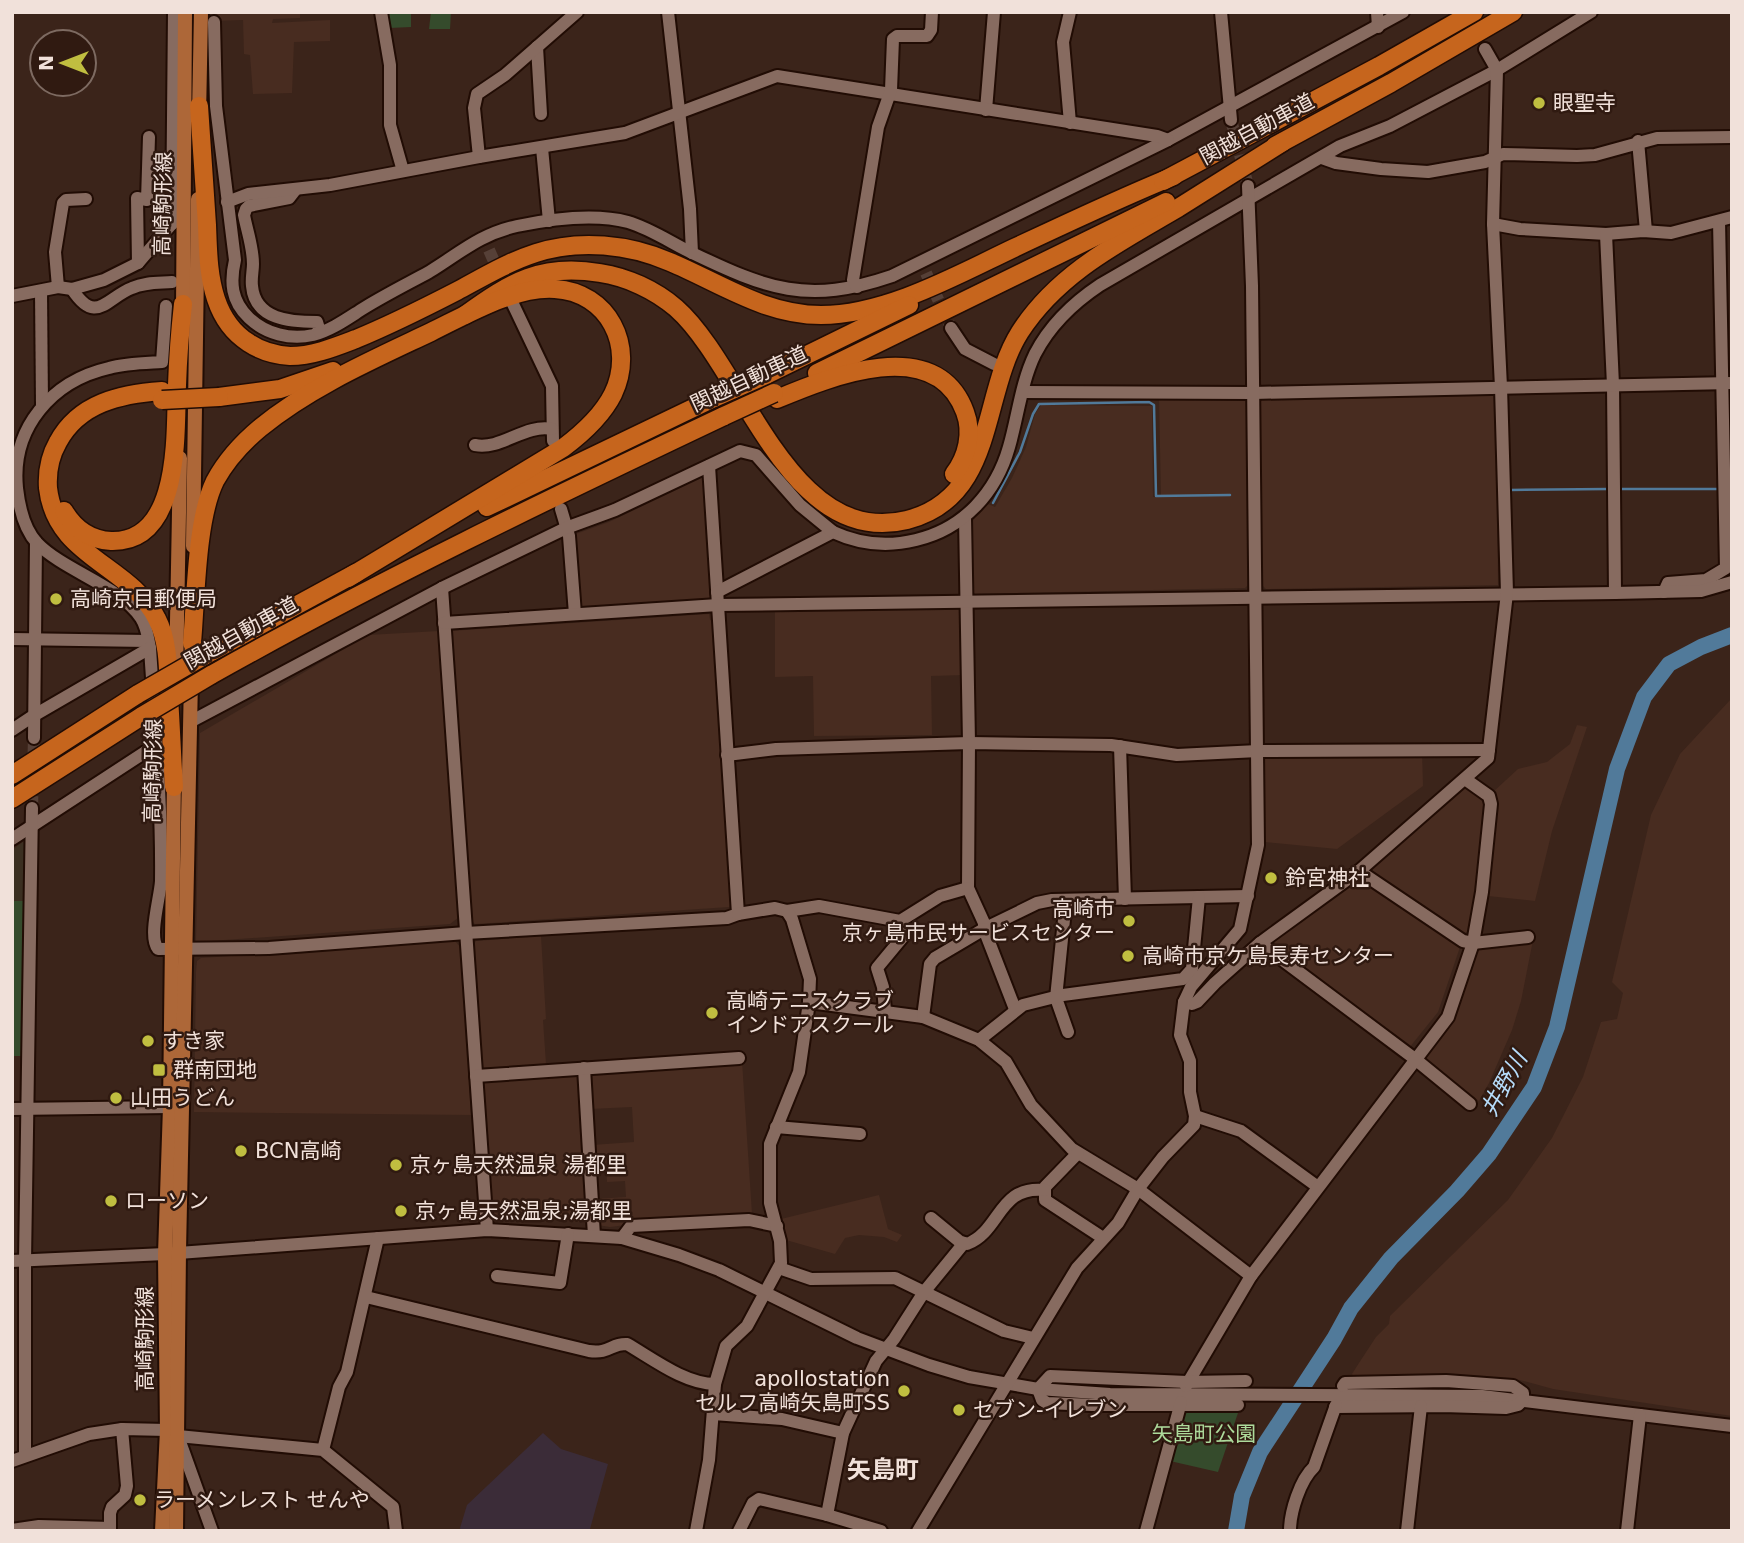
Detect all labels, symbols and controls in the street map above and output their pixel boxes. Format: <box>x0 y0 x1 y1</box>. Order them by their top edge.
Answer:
north arrow <box>28 28 98 98</box>
text: N <box>35 55 57 71</box>
street label: 関越自動車道 <box>1196 89 1318 169</box>
place label: 眼聖寺 <box>1553 91 1616 115</box>
marker: 眼聖寺 <box>1531 95 1547 111</box>
street label: 高崎駒形線 <box>150 151 176 257</box>
street label: 関越自動車道 <box>687 341 811 417</box>
place label: 高崎京目郵便局 <box>70 587 217 611</box>
marker: 高崎京目郵便局 <box>48 591 64 607</box>
street label: 関越自動車道 <box>180 592 302 674</box>
street label: 高崎駒形線 <box>140 718 166 824</box>
place label: 鈴宮神社 <box>1285 866 1369 890</box>
marker: 鈴宮神社 <box>1263 870 1279 886</box>
place label: 高崎市 京ヶ島市民サービスセンター <box>842 897 1115 945</box>
marker: 高崎市 京ヶ島市民サービスセンター <box>1121 913 1137 929</box>
place label: 高崎市京ケ島長寿センター <box>1142 944 1394 968</box>
marker: 高崎市京ケ島長寿センター <box>1120 948 1136 964</box>
place label: 高崎テニスクラブ インドアスクール <box>726 989 894 1037</box>
marker: 高崎テニスクラブ インドアスクール <box>704 1005 720 1021</box>
place label: すき家 <box>162 1029 225 1053</box>
marker: すき家 <box>140 1033 156 1049</box>
water label: 井野川 <box>1476 1045 1534 1120</box>
place label: 群南団地 <box>173 1058 257 1082</box>
marker: 群南団地 <box>151 1062 167 1078</box>
place label: 山田うどん <box>130 1086 235 1110</box>
marker: 山田うどん <box>108 1090 124 1106</box>
place label: BCN高崎 <box>255 1139 341 1163</box>
marker: BCN高崎 <box>233 1143 249 1159</box>
place label: 京ヶ島天然温泉 湯都里 <box>410 1153 627 1177</box>
marker: 京ヶ島天然温泉 湯都里 <box>388 1157 404 1173</box>
place label: ローソン <box>125 1189 209 1213</box>
marker: ローソン <box>103 1193 119 1209</box>
place label: 京ヶ島天然温泉;湯都里 <box>415 1199 632 1223</box>
marker: 京ヶ島天然温泉;湯都里 <box>393 1203 409 1219</box>
street label: 高崎駒形線 <box>133 1287 157 1392</box>
place label: apollostation セルフ高崎矢島町SS <box>695 1367 890 1415</box>
marker: apollostation セルフ高崎矢島町SS <box>896 1383 912 1399</box>
place label: セブン-イレブン <box>973 1398 1128 1422</box>
marker: セブン-イレブン <box>951 1402 967 1418</box>
park label: 矢島町公園 <box>1152 1422 1257 1446</box>
district label: 矢島町 <box>847 1456 919 1484</box>
place label: ラーメンレスト せんや <box>154 1488 370 1512</box>
marker: ラーメンレスト せんや <box>132 1492 148 1508</box>

